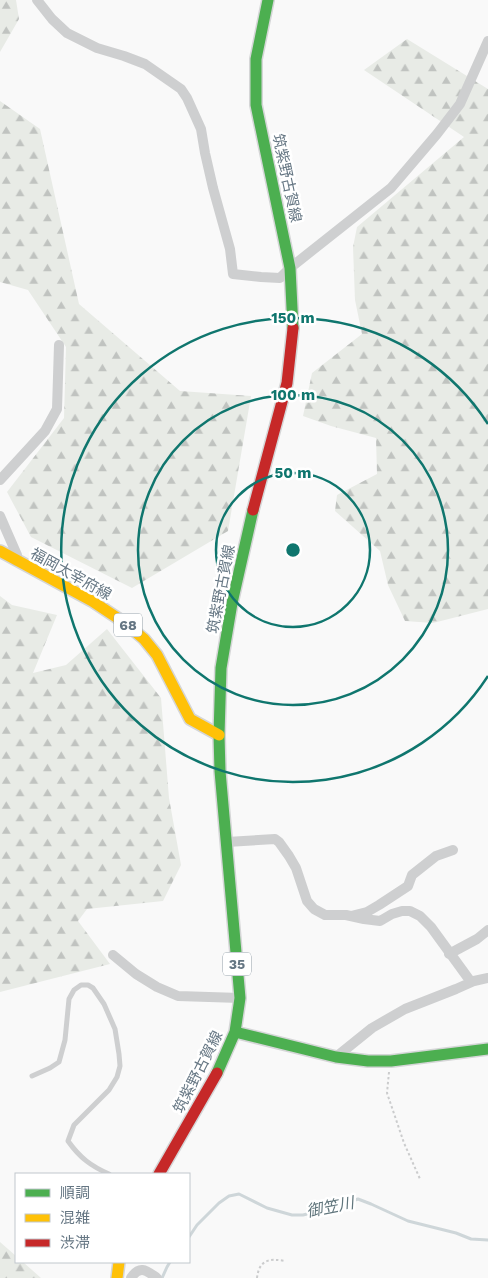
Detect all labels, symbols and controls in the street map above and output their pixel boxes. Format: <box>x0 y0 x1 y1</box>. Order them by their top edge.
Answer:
street label: 筑紫野古賀線 <box>269 132 305 224</box>
text: 150 m <box>271 309 315 327</box>
text: 100 m <box>271 386 315 404</box>
text: 50 m <box>275 464 311 482</box>
centre of rings <box>284 541 302 559</box>
street label: 筑紫野古賀線 <box>204 543 238 635</box>
street label: 福岡太宰府線 <box>27 544 115 604</box>
road number: 68 <box>114 614 142 636</box>
road number: 35 <box>223 952 251 976</box>
street label: 筑紫野古賀線 <box>170 1028 226 1116</box>
legend <box>15 1173 190 1263</box>
text: 順調 <box>60 1184 90 1202</box>
water label: 御笠川 <box>305 1193 357 1221</box>
text: 混雑 <box>60 1209 90 1227</box>
text: 渋滞 <box>60 1234 90 1252</box>

